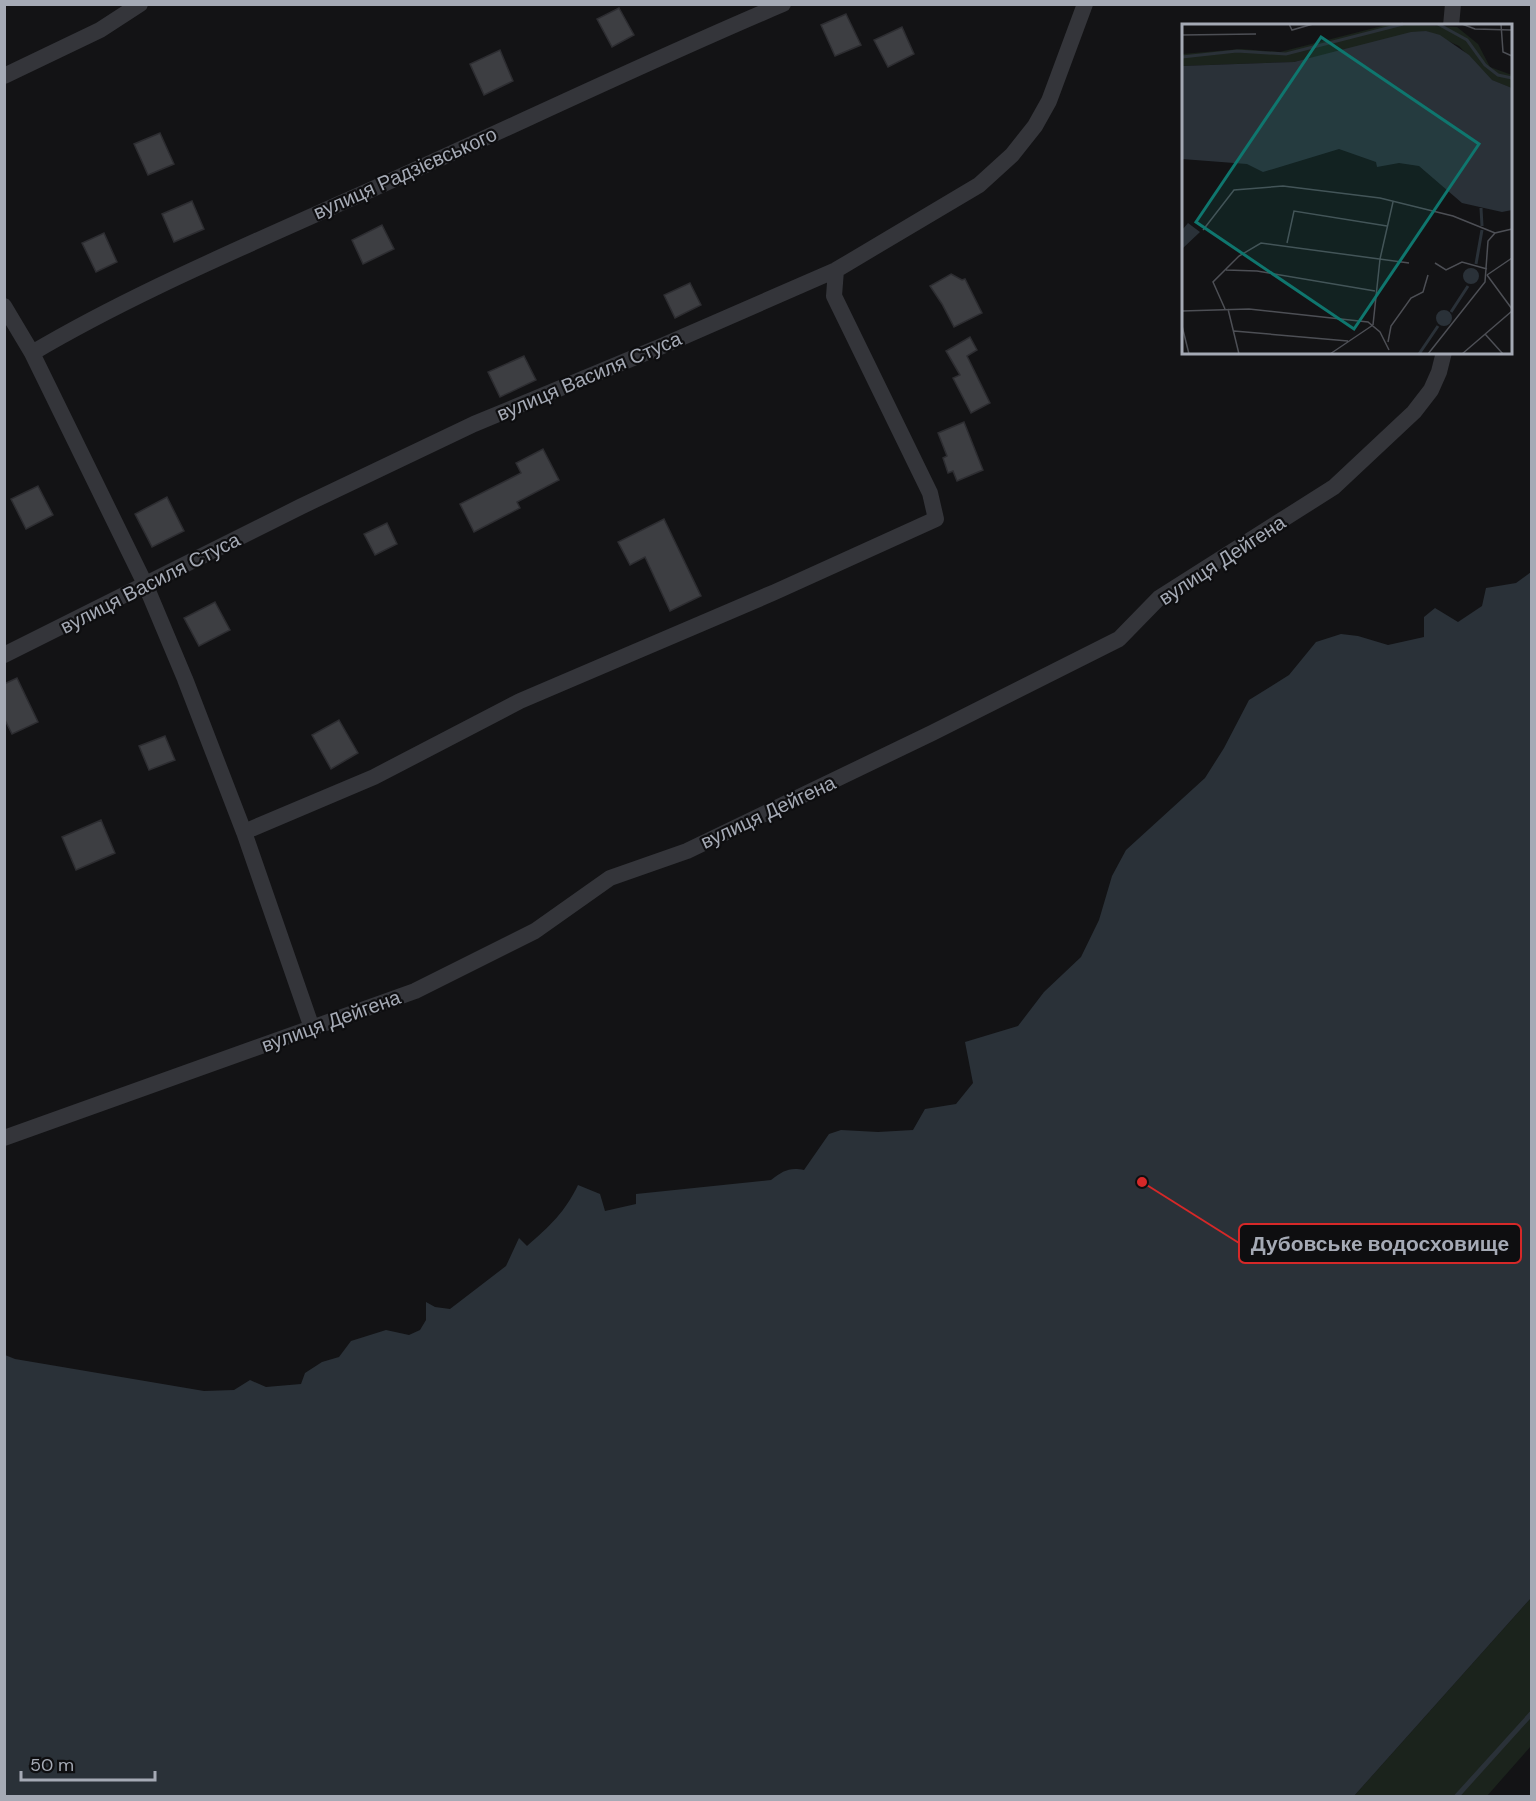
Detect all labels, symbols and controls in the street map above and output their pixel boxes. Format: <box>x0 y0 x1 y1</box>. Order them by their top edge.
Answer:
inset map <box>1182 24 1512 354</box>
street label: вулиця Радзієвського <box>309 121 501 225</box>
street label: вулиця Василя Стуса <box>493 325 686 427</box>
street label: вулиця Дейгена <box>1154 509 1291 611</box>
street label: вулиця Василя Стуса <box>56 526 245 640</box>
street label: вулиця Дейгена <box>696 769 841 855</box>
street label: вулиця Дейгена <box>258 983 405 1058</box>
callout: Дубовське водосховище <box>1239 1224 1521 1263</box>
text: Дубовське водосховище <box>1251 1230 1509 1258</box>
scale bar <box>21 1744 154 1782</box>
text: 50 m <box>30 1753 74 1777</box>

